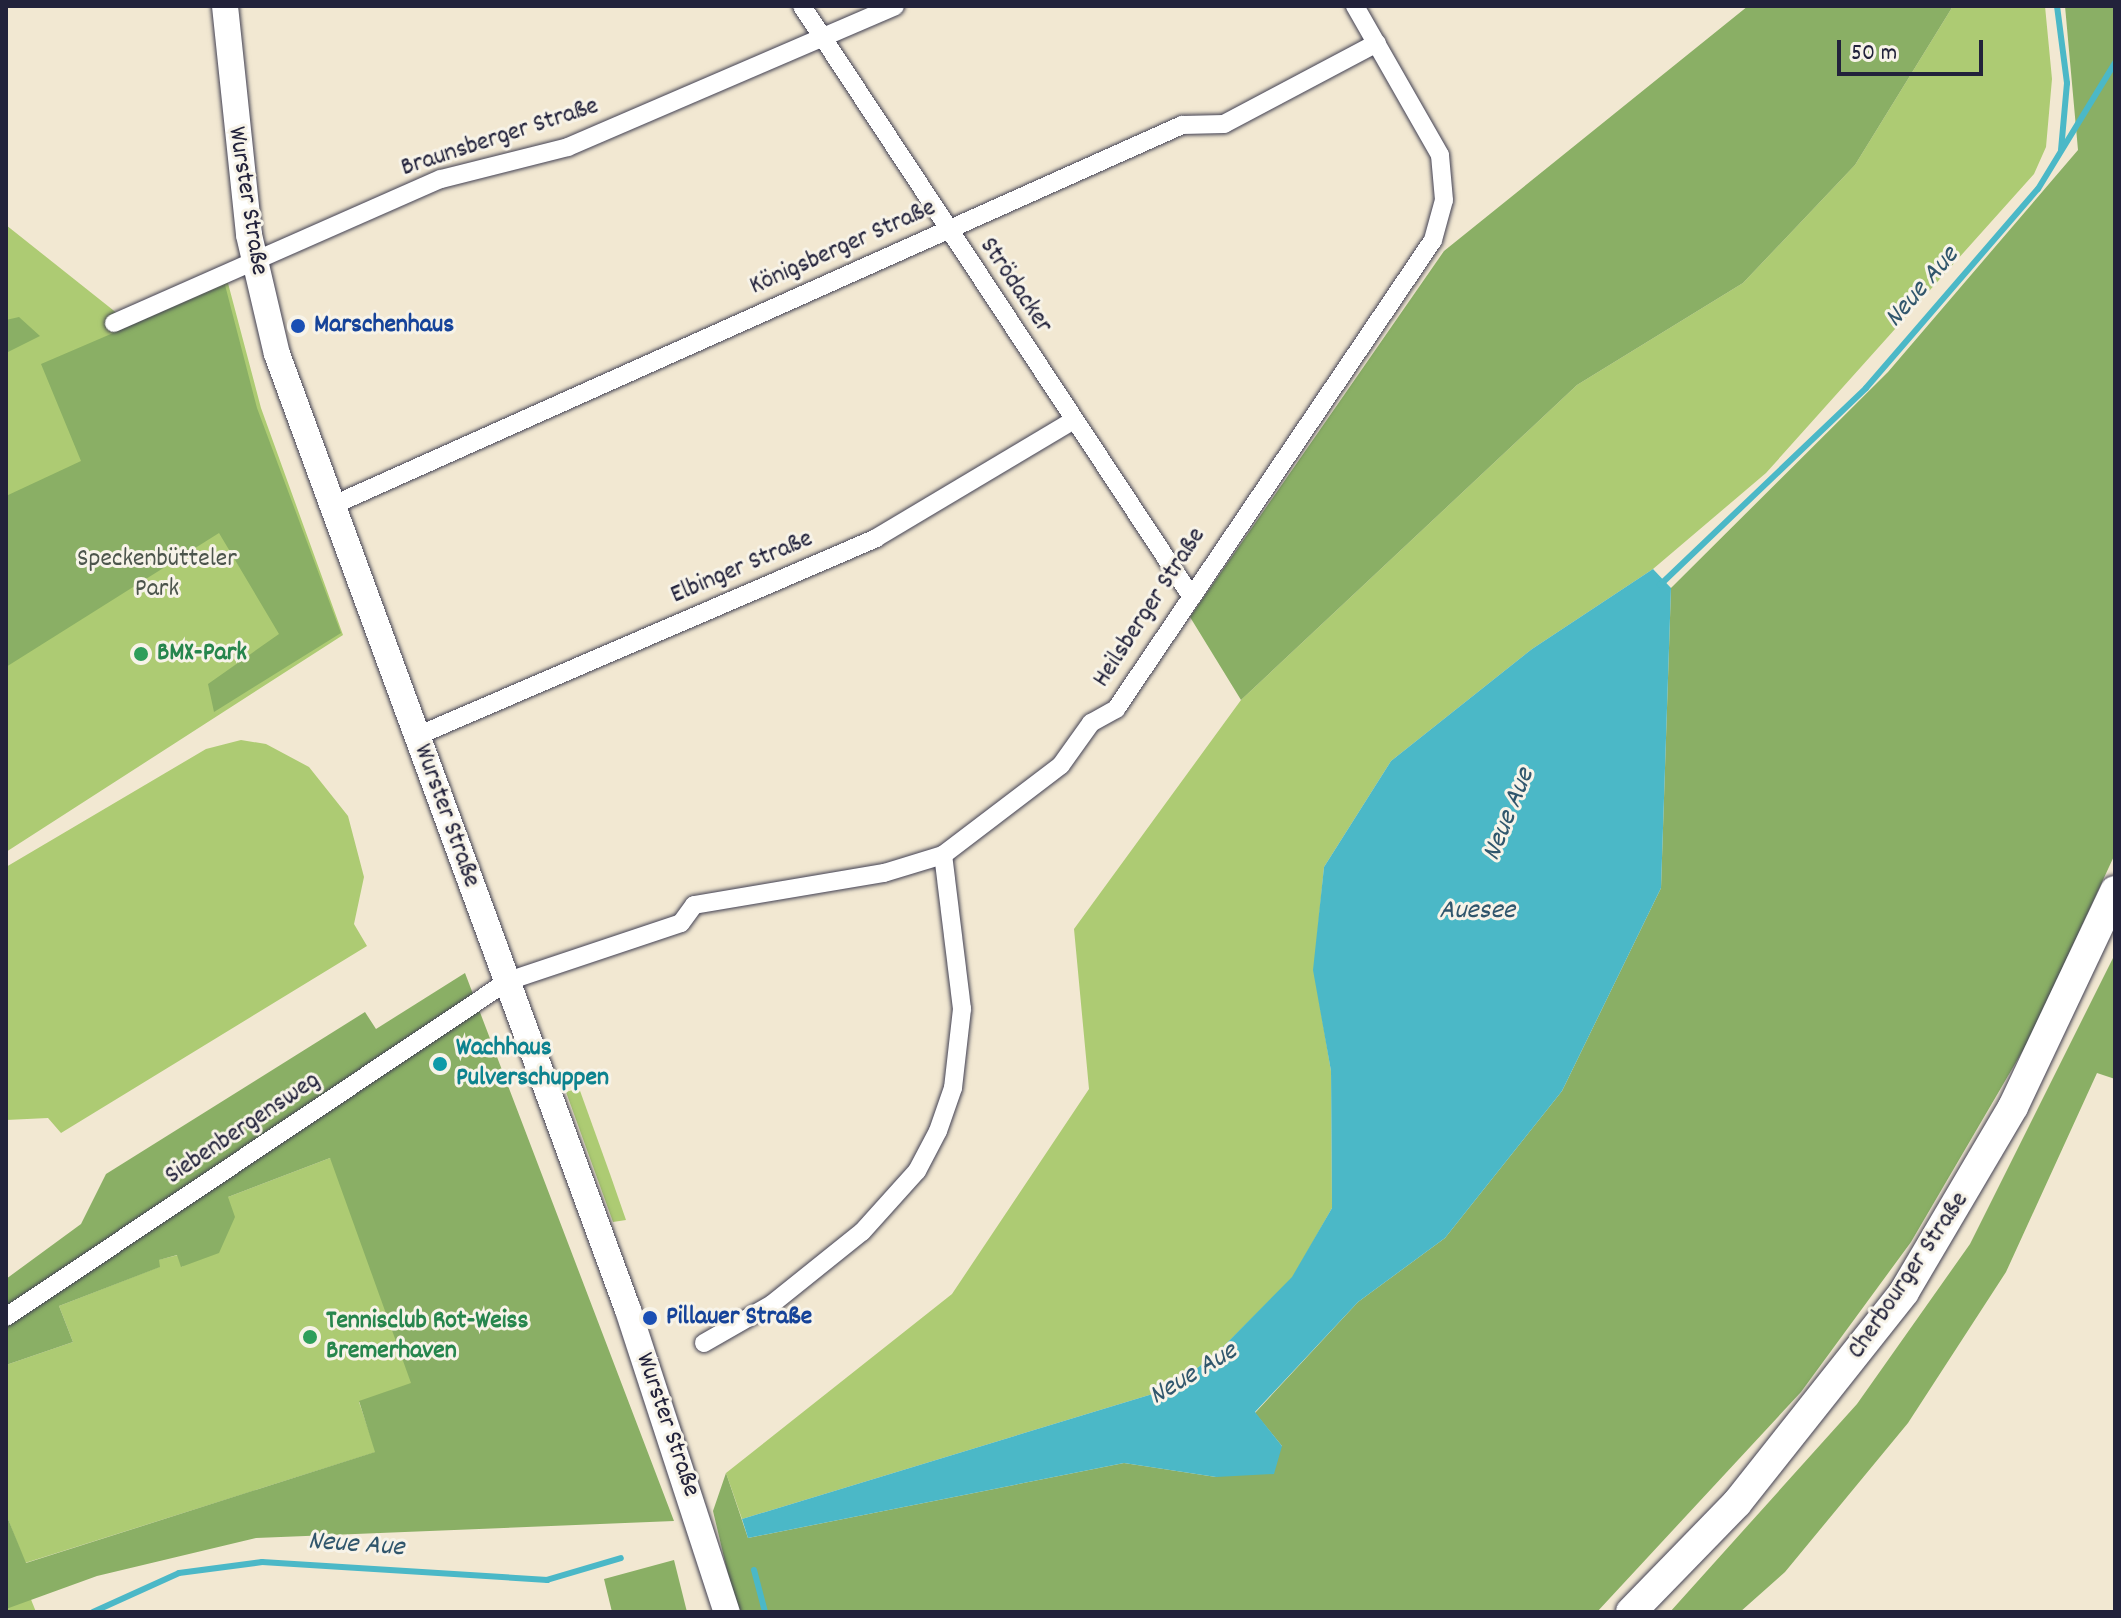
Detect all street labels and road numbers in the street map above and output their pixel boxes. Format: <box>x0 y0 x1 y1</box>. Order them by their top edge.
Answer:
street label: Braunsberger Straße <box>397 91 603 185</box>
street label: Wurster Straße <box>220 124 274 278</box>
street label: Königsberger Straße <box>745 193 941 303</box>
street label: Strödacker <box>972 232 1058 340</box>
street label: Heilsberger Straße <box>1087 522 1213 694</box>
street label: Elbinger Straße <box>666 524 818 612</box>
street label: Wurster Straße <box>406 740 486 892</box>
street label: Siebenbergensweg <box>160 1066 326 1192</box>
street label: Cherbourger Straße <box>1842 1187 1976 1365</box>
street label: Wurster Straße <box>628 1349 706 1501</box>

